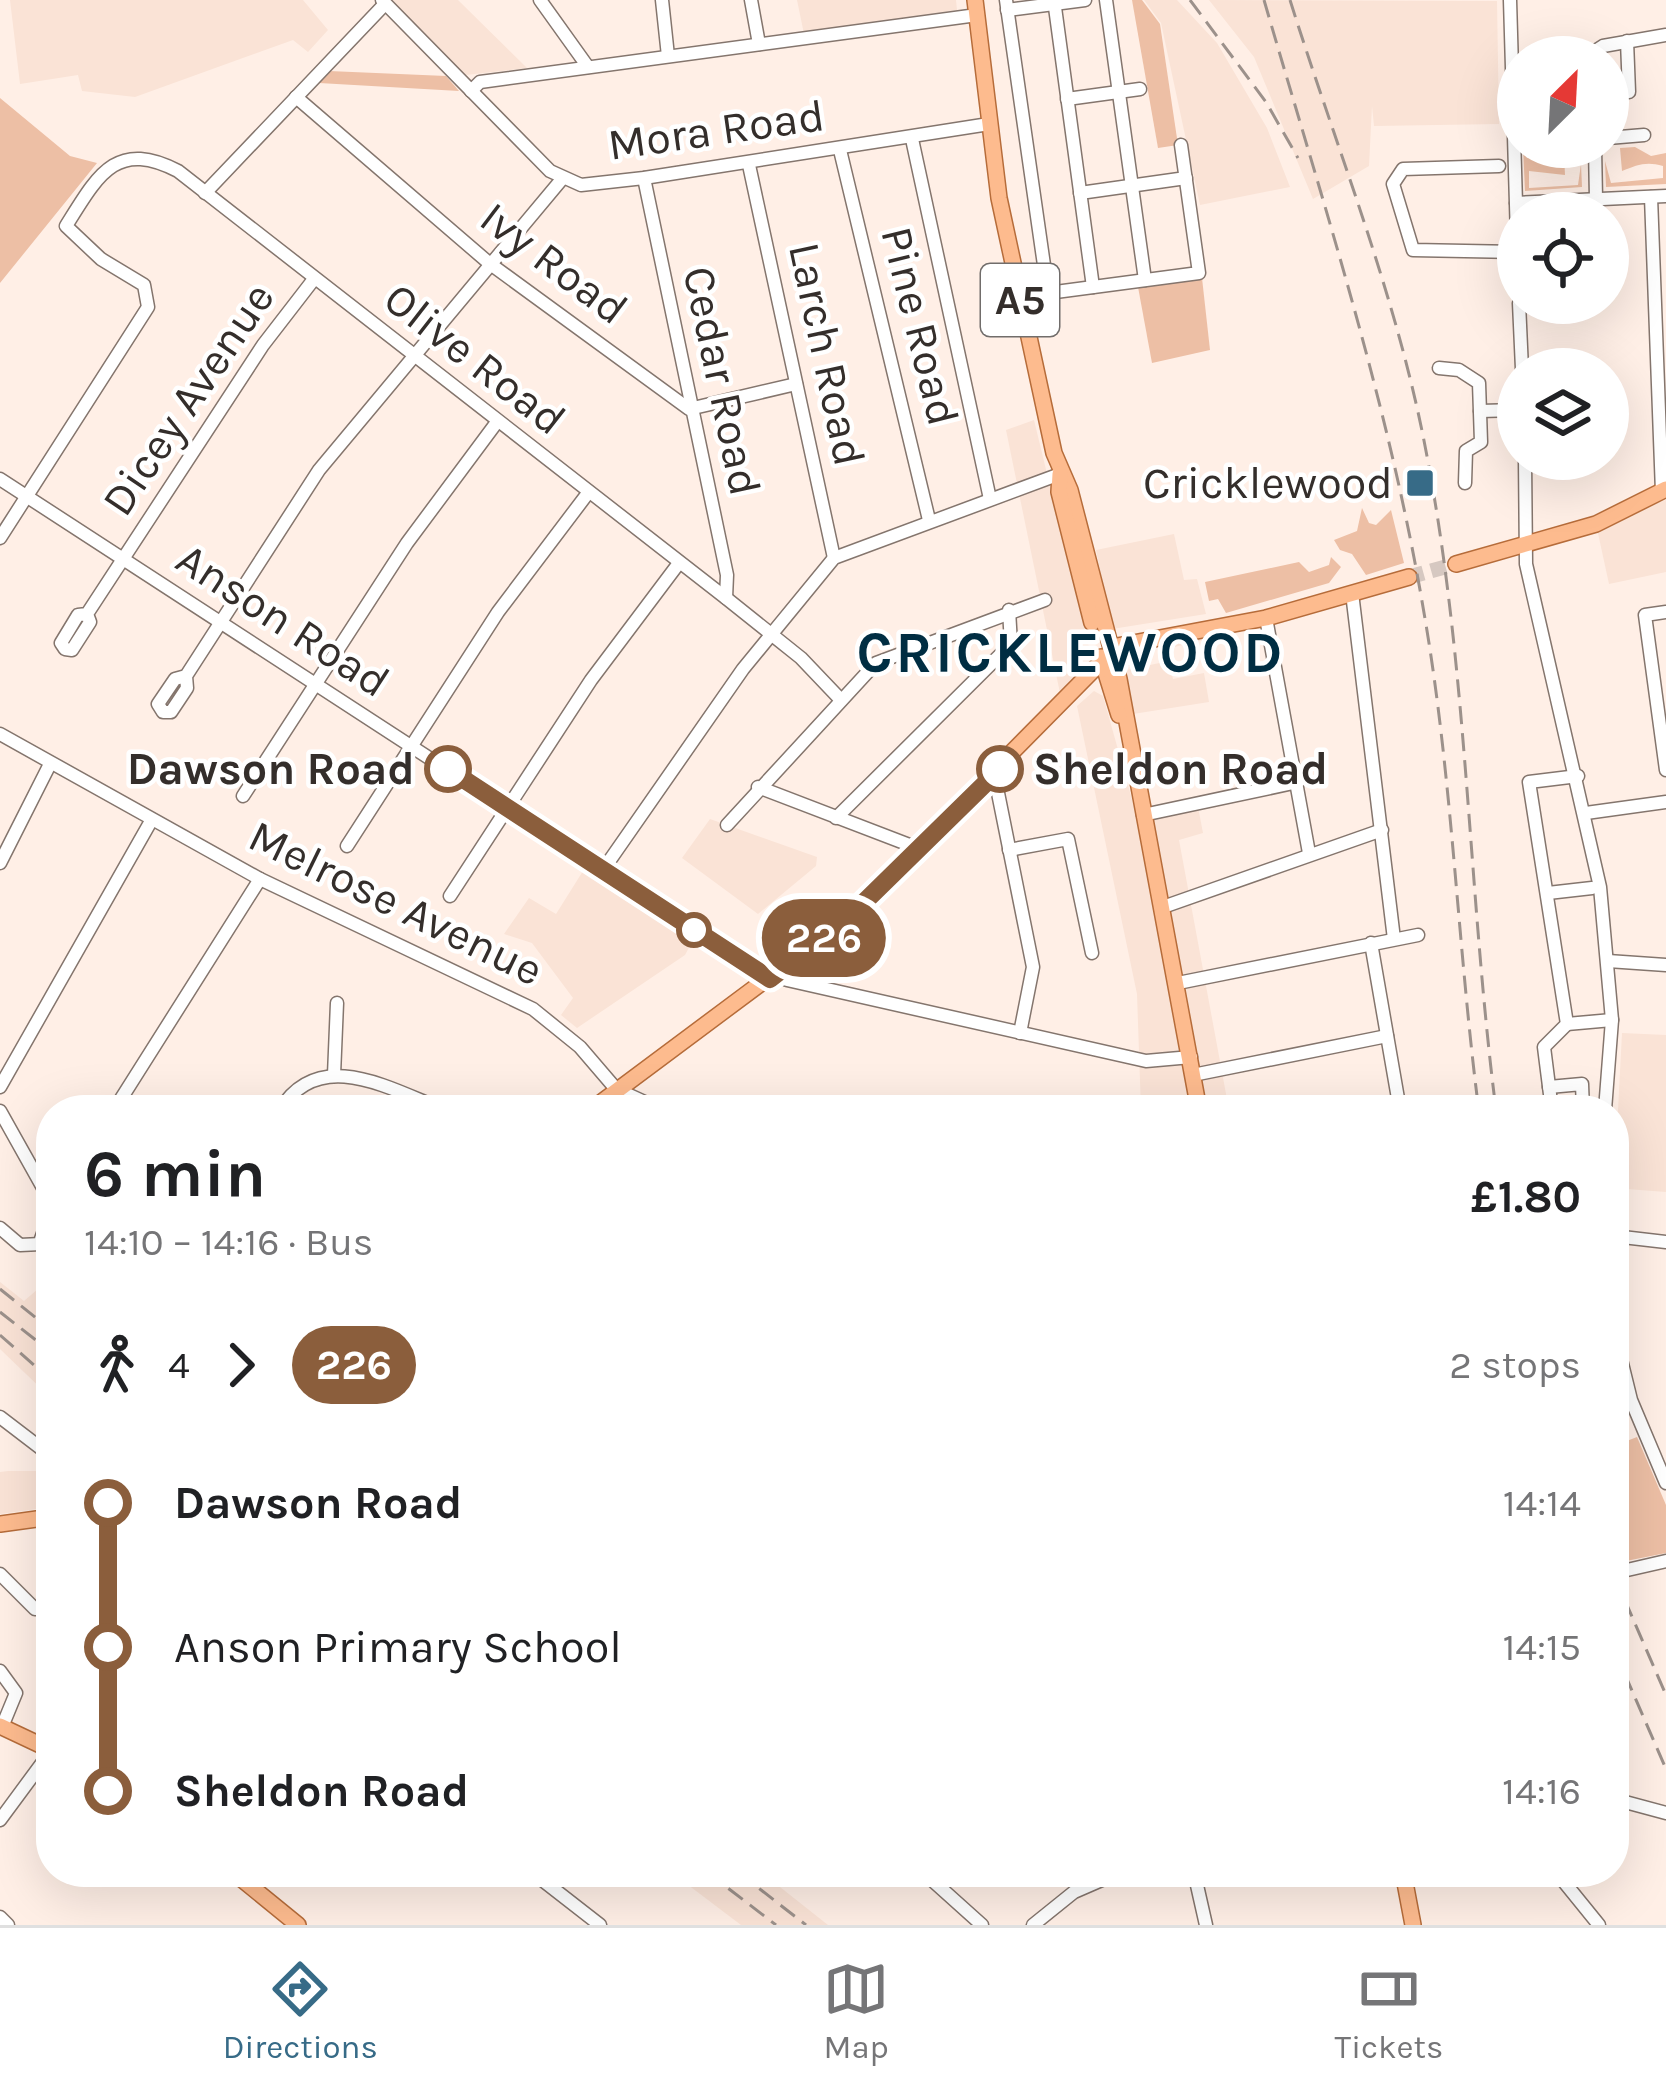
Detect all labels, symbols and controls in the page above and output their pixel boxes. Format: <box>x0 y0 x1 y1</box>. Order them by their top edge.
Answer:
north arrow <box>1497 36 1629 168</box>
map controls <box>1497 36 1629 480</box>
street label: Mora Road <box>604 89 828 171</box>
street label: Ivy Road <box>470 191 638 336</box>
button: locate <box>1497 192 1629 324</box>
street label: Pine Road <box>870 221 970 431</box>
street label: Larch Road <box>778 238 876 470</box>
street label: Cedar Road <box>672 262 772 500</box>
road number: A5 <box>981 264 1059 336</box>
street label: Olive Road <box>374 272 576 446</box>
street label: Dicey Avenue <box>91 273 286 526</box>
button: layers <box>1497 348 1629 480</box>
place label: Cricklewood <box>1143 457 1393 509</box>
marker: Cricklewood <box>1404 467 1436 499</box>
street label: Anson Road <box>167 532 399 708</box>
district label: CRICKLEWOOD <box>856 620 1286 686</box>
place label: Dawson Road <box>127 743 415 795</box>
place label: Sheldon Road <box>1033 743 1328 795</box>
marker: Dawson Road <box>426 747 470 791</box>
marker: Sheldon Road <box>978 747 1022 791</box>
street label: Melrose Avenue <box>241 809 551 997</box>
line badge: 226 <box>755 899 893 977</box>
text: 226 <box>786 913 862 963</box>
unlabelled marker <box>678 914 710 946</box>
text: 6 min <box>84 1135 266 1213</box>
text: £1.80 <box>1471 1171 1581 1223</box>
text: 14:10 – 14:16 · Bus <box>84 1219 373 1265</box>
icon: walk <box>84 1332 150 1398</box>
icon: forward <box>208 1332 274 1398</box>
text: 226 <box>316 1340 392 1390</box>
text: 4 <box>168 1342 190 1388</box>
text: 2 stops <box>1449 1342 1581 1388</box>
text: Dawson Road <box>174 1477 462 1529</box>
text: 14:14 <box>1503 1480 1581 1526</box>
text: Anson Primary School <box>174 1621 622 1673</box>
text: 14:15 <box>1502 1624 1581 1670</box>
text: Sheldon Road <box>174 1765 469 1817</box>
text: 14:16 <box>1502 1768 1581 1814</box>
tab: Directions <box>223 1956 378 2066</box>
tab: Map <box>823 1956 889 2066</box>
tab: Tickets <box>1335 1956 1443 2066</box>

